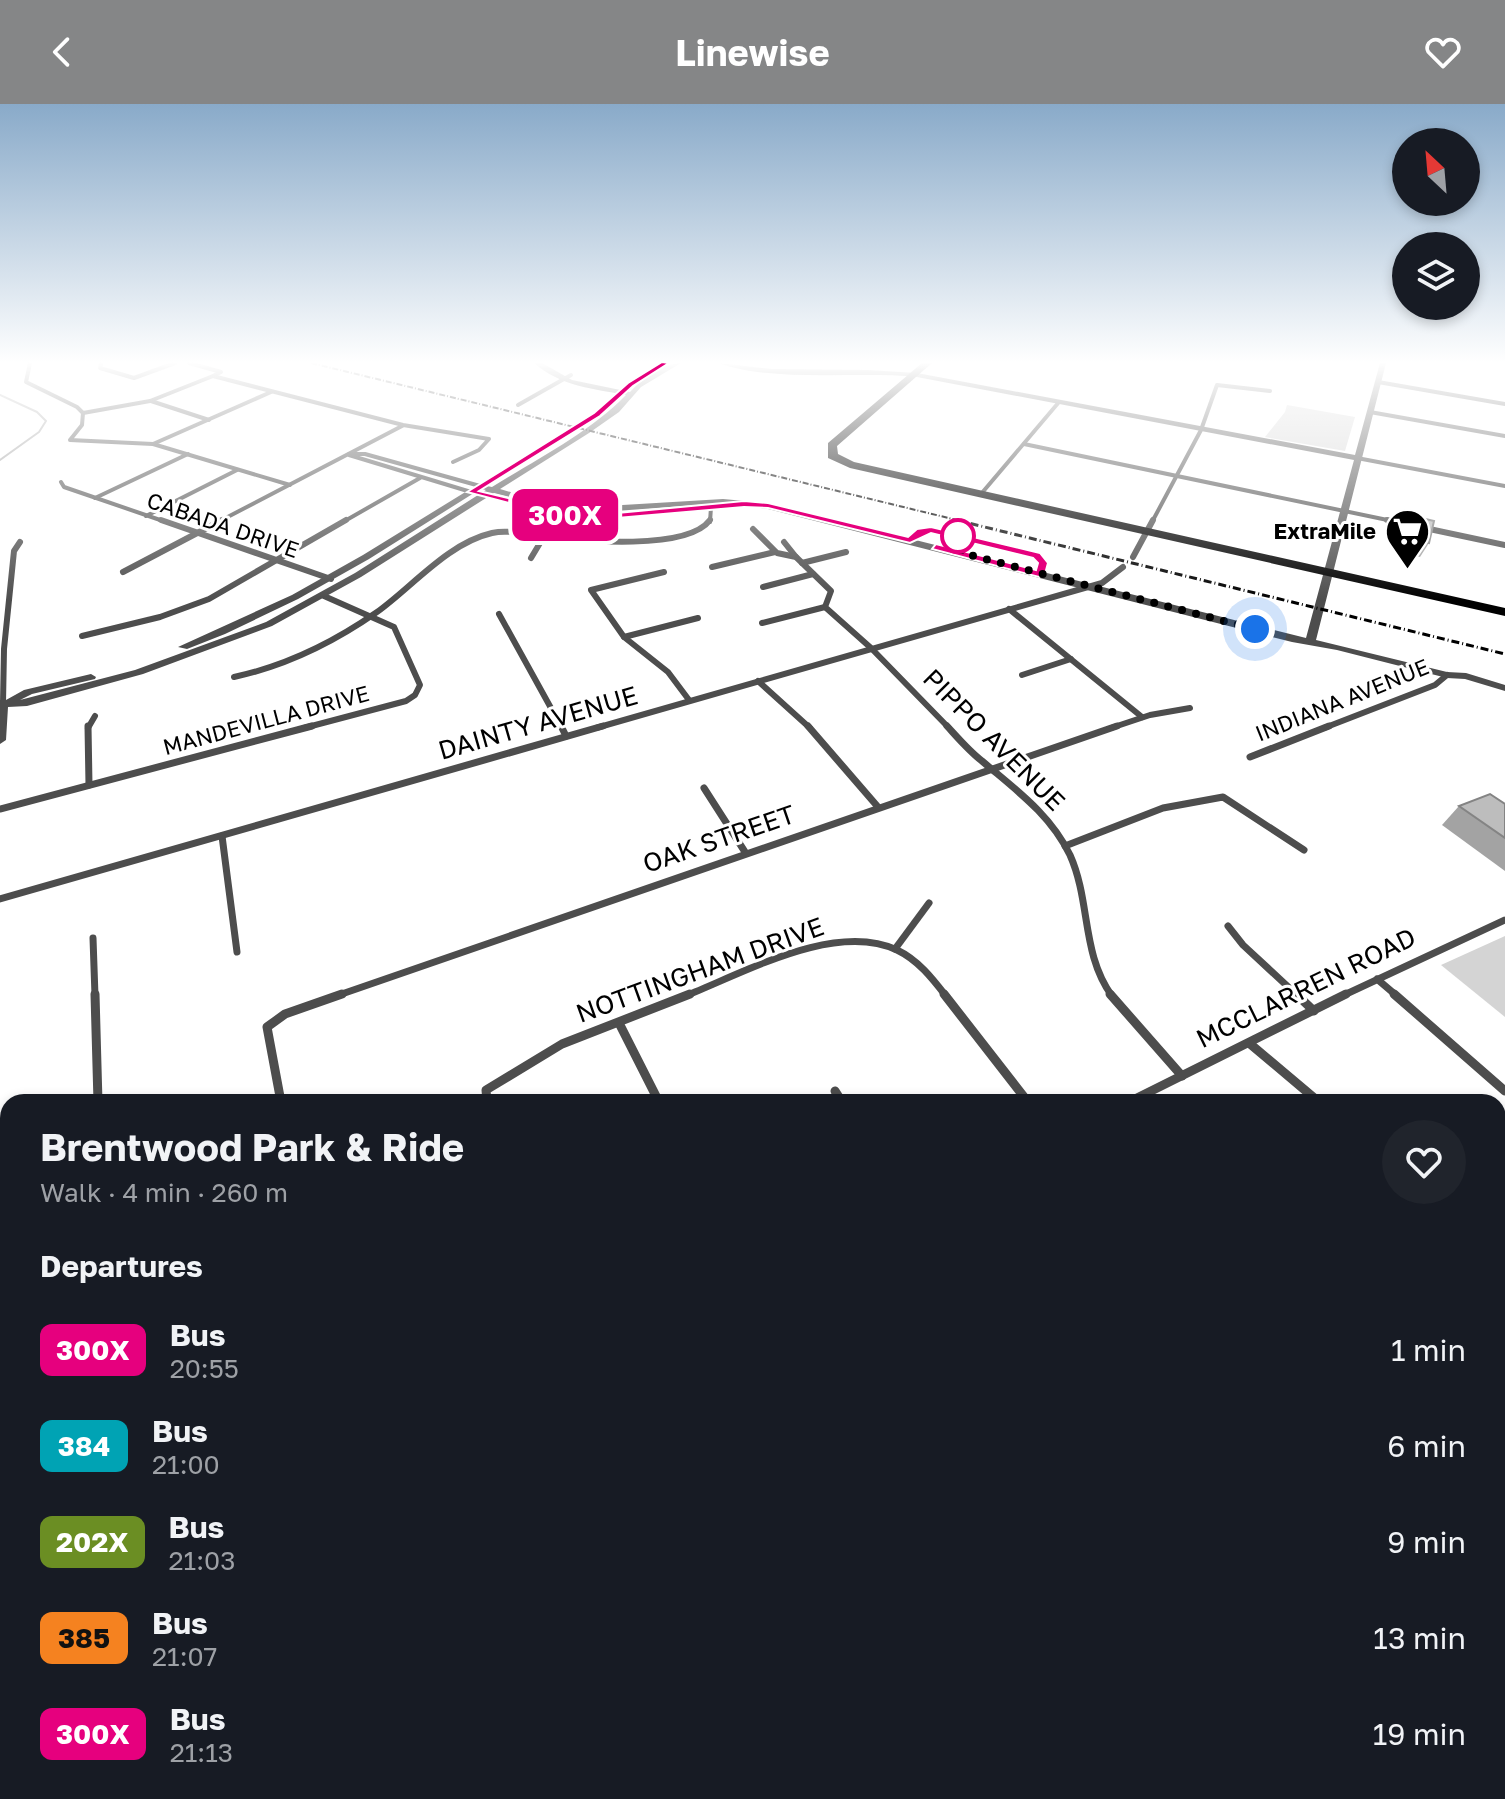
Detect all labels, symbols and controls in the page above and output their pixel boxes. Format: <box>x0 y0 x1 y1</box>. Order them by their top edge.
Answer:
icon: back <box>40 30 84 74</box>
icon: heart <box>1421 30 1465 74</box>
text: Linewise <box>675 31 830 74</box>
north arrow <box>1392 128 1480 216</box>
map controls <box>1392 128 1480 320</box>
button: layers <box>1392 232 1480 320</box>
street label: CABADA DRIVE <box>144 486 303 563</box>
line badge: 300X <box>509 489 621 541</box>
text: 300X <box>528 498 602 531</box>
supermarket icon: ExtraMile <box>1383 507 1431 570</box>
place label: ExtraMile <box>1274 517 1376 544</box>
unlabelled marker <box>941 519 975 553</box>
your location <box>1235 609 1275 649</box>
street label: INDIANA AVENUE <box>1251 652 1433 747</box>
street label: PIPPO AVENUE <box>917 662 1072 817</box>
street label: MANDEVILLA DRIVE <box>160 679 372 760</box>
street label: DAINTY AVENUE <box>435 679 641 766</box>
street label: OAK STREET <box>639 798 799 879</box>
street label: NOTTINGHAM DRIVE <box>572 910 828 1029</box>
street label: MCCLARREN ROAD <box>1191 921 1421 1054</box>
button: heart <box>1382 1120 1466 1204</box>
text: Brentwood Park & Ride <box>40 1124 464 1169</box>
text: Walk · 4 min · 260 m <box>40 1177 288 1208</box>
text: Departures <box>40 1248 203 1284</box>
text: Bus <box>170 1317 225 1353</box>
text: 1 min <box>1391 1332 1466 1368</box>
text: 300X <box>56 1333 130 1366</box>
text: 20:55 <box>170 1353 239 1384</box>
text: Bus <box>152 1413 208 1449</box>
text: 6 min <box>1387 1428 1466 1464</box>
text: 384 <box>58 1429 110 1462</box>
text: 21:00 <box>152 1449 220 1480</box>
text: Bus <box>169 1509 224 1545</box>
text: 9 min <box>1387 1524 1466 1560</box>
text: 202X <box>56 1525 129 1558</box>
text: 21:03 <box>169 1545 235 1576</box>
text: Bus <box>152 1605 208 1641</box>
text: 13 min <box>1373 1620 1466 1656</box>
text: 385 <box>58 1621 110 1654</box>
text: 21:07 <box>152 1641 217 1672</box>
text: Bus <box>170 1701 225 1737</box>
text: 19 min <box>1373 1716 1466 1752</box>
text: 300X <box>56 1717 130 1750</box>
text: 21:13 <box>170 1737 233 1768</box>

